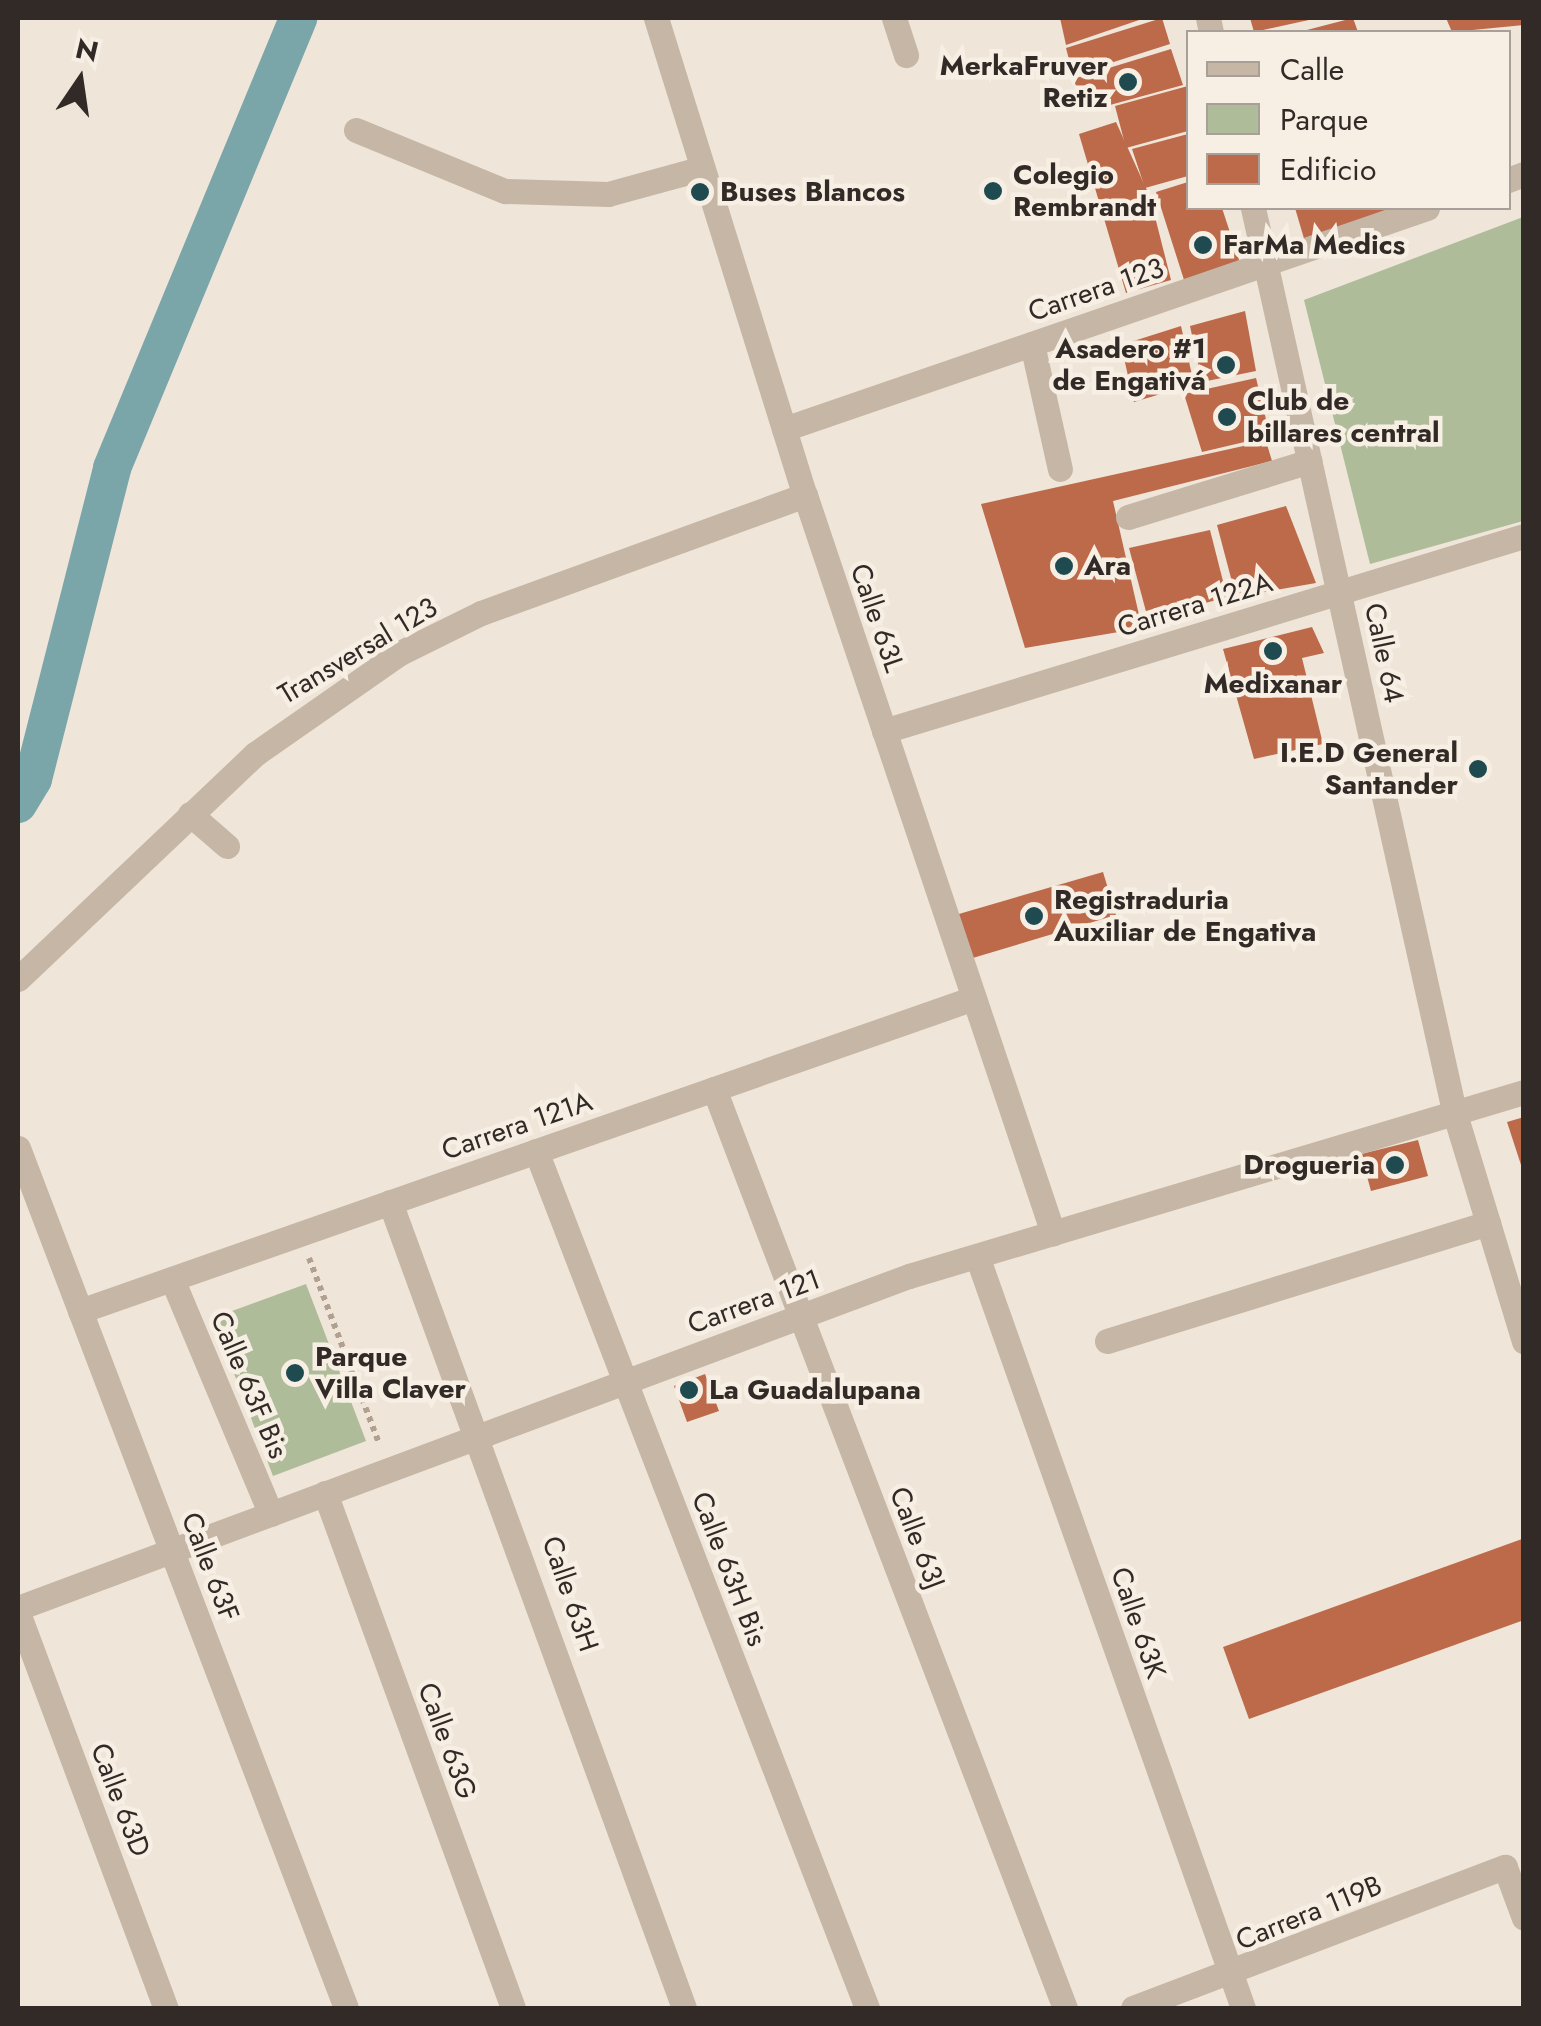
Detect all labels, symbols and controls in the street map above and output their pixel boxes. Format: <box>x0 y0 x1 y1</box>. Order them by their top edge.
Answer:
text: N <box>71 28 102 73</box>
north arrow <box>30 30 130 130</box>
legend <box>1186 30 1511 210</box>
text: Calle <box>1280 48 1344 91</box>
place label: MerkaFruver Retiz <box>940 49 1108 115</box>
marker: MerkaFruver Retiz <box>1117 71 1139 93</box>
text: Parque <box>1280 98 1368 141</box>
text: Edificio <box>1280 148 1376 191</box>
place label: Colegio Rembrandt <box>1013 158 1156 224</box>
place label: Buses Blancos <box>720 175 905 209</box>
marker: Colegio Rembrandt <box>982 180 1004 202</box>
marker: Buses Blancos <box>689 181 711 203</box>
place label: FarMa Medics <box>1223 228 1405 262</box>
marker: FarMa Medics <box>1192 234 1214 256</box>
street label: Carrera 123 <box>1024 251 1168 329</box>
place label: Asadero #1 de Engativá <box>1053 332 1206 398</box>
marker: Asadero #1 de Engativá <box>1215 354 1237 376</box>
place label: Club de billares central <box>1247 384 1440 450</box>
marker: Club de billares central <box>1216 406 1238 428</box>
place label: Ara <box>1084 549 1131 583</box>
marker: Ara <box>1053 555 1075 577</box>
street label: Calle 63L <box>843 559 911 677</box>
street label: Carrera 122A <box>1113 566 1277 644</box>
street label: Transversal 123 <box>273 590 443 712</box>
street label: Calle 64 <box>1357 600 1411 706</box>
marker: Medixanar <box>1262 640 1284 662</box>
place label: Medixanar <box>1204 667 1342 701</box>
place label: I.E.D General Santander <box>1280 736 1458 802</box>
marker: I.E.D General Santander <box>1467 758 1489 780</box>
place label: Registraduria Auxiliar de Engativa <box>1054 883 1316 949</box>
marker: Registraduria Auxiliar de Engativa <box>1023 905 1045 927</box>
street label: Carrera 121A <box>437 1085 597 1167</box>
place label: Drogueria <box>1243 1148 1375 1182</box>
marker: Drogueria <box>1384 1154 1406 1176</box>
street label: Carrera 121 <box>683 1263 825 1341</box>
street label: Calle 63F Bis <box>203 1306 295 1464</box>
place label: Parque Villa Claver <box>315 1340 466 1406</box>
marker: Parque Villa Claver <box>284 1362 306 1384</box>
place label: La Guadalupana <box>709 1373 921 1407</box>
marker: La Guadalupana <box>678 1379 700 1401</box>
street label: Calle 63J <box>882 1482 952 1594</box>
street label: Calle 63H Bis <box>684 1487 774 1651</box>
street label: Calle 63F <box>174 1508 246 1626</box>
street label: Calle 63H <box>535 1532 605 1656</box>
street label: Calle 63K <box>1103 1563 1173 1683</box>
street label: Calle 63G <box>410 1678 484 1804</box>
street label: Calle 63D <box>83 1739 157 1861</box>
street label: Carrera 119B <box>1231 1869 1387 1957</box>

